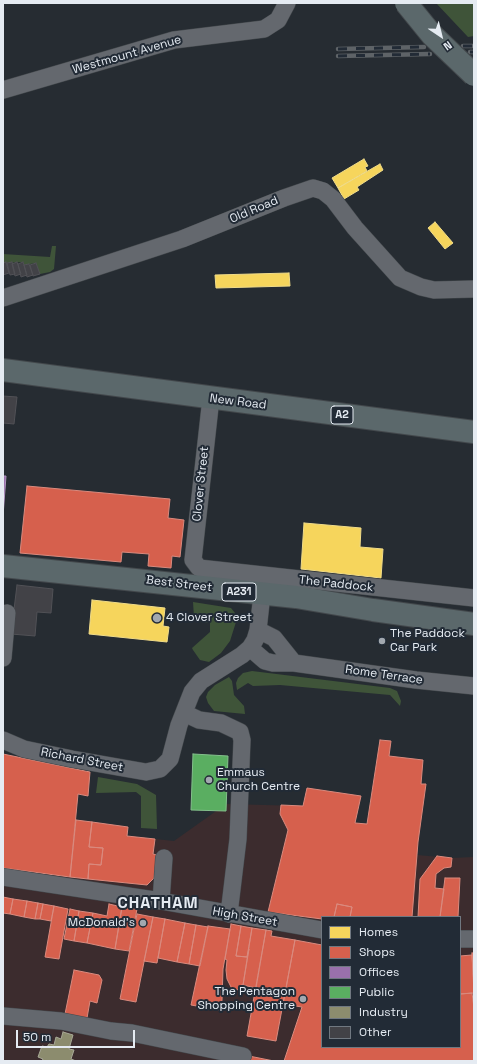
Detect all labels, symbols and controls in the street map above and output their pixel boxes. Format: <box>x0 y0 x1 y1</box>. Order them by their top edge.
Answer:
north arrow <box>421 16 461 56</box>
street label: Westmount Avenue <box>71 33 183 77</box>
text: N <box>441 38 455 54</box>
street label: Old Road <box>228 193 280 227</box>
street label: New Road <box>209 391 267 413</box>
road number: A2 <box>331 406 353 424</box>
street label: Clover Street <box>190 446 212 522</box>
street label: Best Street <box>145 573 213 595</box>
street label: The Paddock <box>298 573 374 595</box>
road number: A231 <box>222 583 256 601</box>
place label: 4 Clover Street <box>166 611 252 625</box>
marker: 4 Clover Street <box>151 612 163 624</box>
place label: The Paddock Car Park <box>390 627 465 655</box>
marker: The Paddock Car Park <box>377 636 387 646</box>
street label: Rome Terrace <box>344 662 424 688</box>
street label: Richard Street <box>40 745 124 775</box>
place label: Emmaus Church Centre <box>217 766 300 794</box>
marker: Emmaus Church Centre <box>204 775 214 785</box>
district label: CHATHAM <box>117 894 199 914</box>
street label: High Street <box>211 904 279 930</box>
place label: McDonald's <box>68 916 135 930</box>
legend <box>321 916 461 1048</box>
marker: McDonald's <box>138 918 148 928</box>
text: Homes <box>359 924 398 940</box>
text: Shops <box>359 944 395 960</box>
text: Offices <box>359 964 399 980</box>
text: Public <box>359 984 394 1000</box>
place label: The Pentagon Shopping Centre <box>197 985 295 1013</box>
marker: The Pentagon Shopping Centre <box>298 994 308 1004</box>
text: Industry <box>359 1004 408 1020</box>
scale bar <box>18 1022 137 1048</box>
text: Other <box>359 1024 392 1040</box>
text: 50 m <box>23 1029 51 1045</box>

